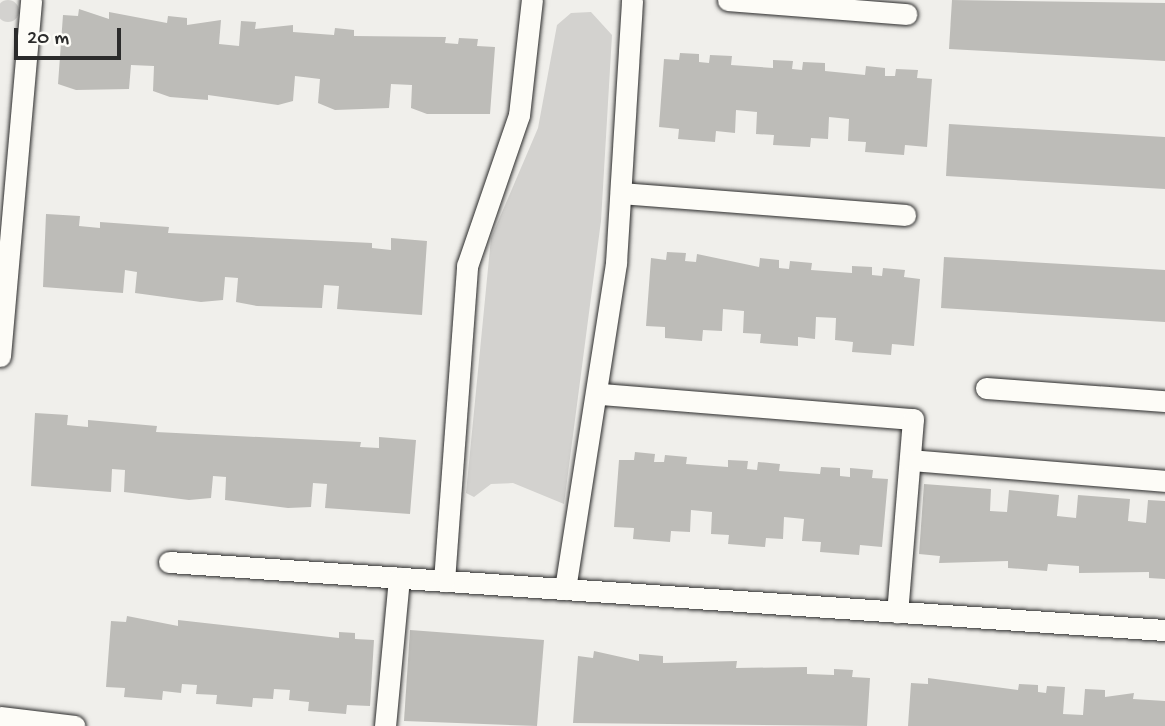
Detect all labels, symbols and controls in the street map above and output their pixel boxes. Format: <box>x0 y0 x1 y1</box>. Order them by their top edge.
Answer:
scale bar <box>18 14 124 58</box>
text: 20 m <box>27 27 69 52</box>

